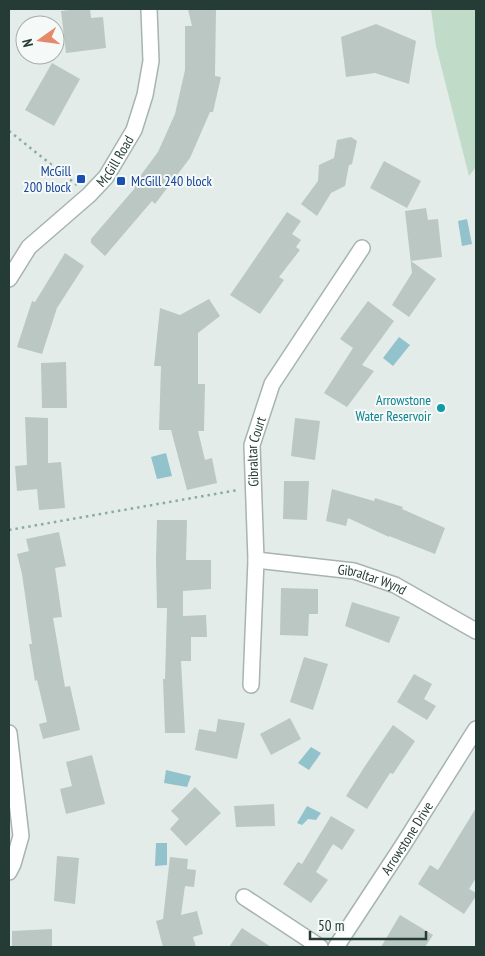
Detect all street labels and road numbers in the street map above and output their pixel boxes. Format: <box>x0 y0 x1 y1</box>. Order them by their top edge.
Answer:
street label: McGill Road <box>92 132 138 191</box>
street label: Gibraltar Court <box>243 414 270 487</box>
street label: Gibraltar Wynd <box>337 560 410 599</box>
street label: Arrowstone Drive <box>377 798 437 878</box>

